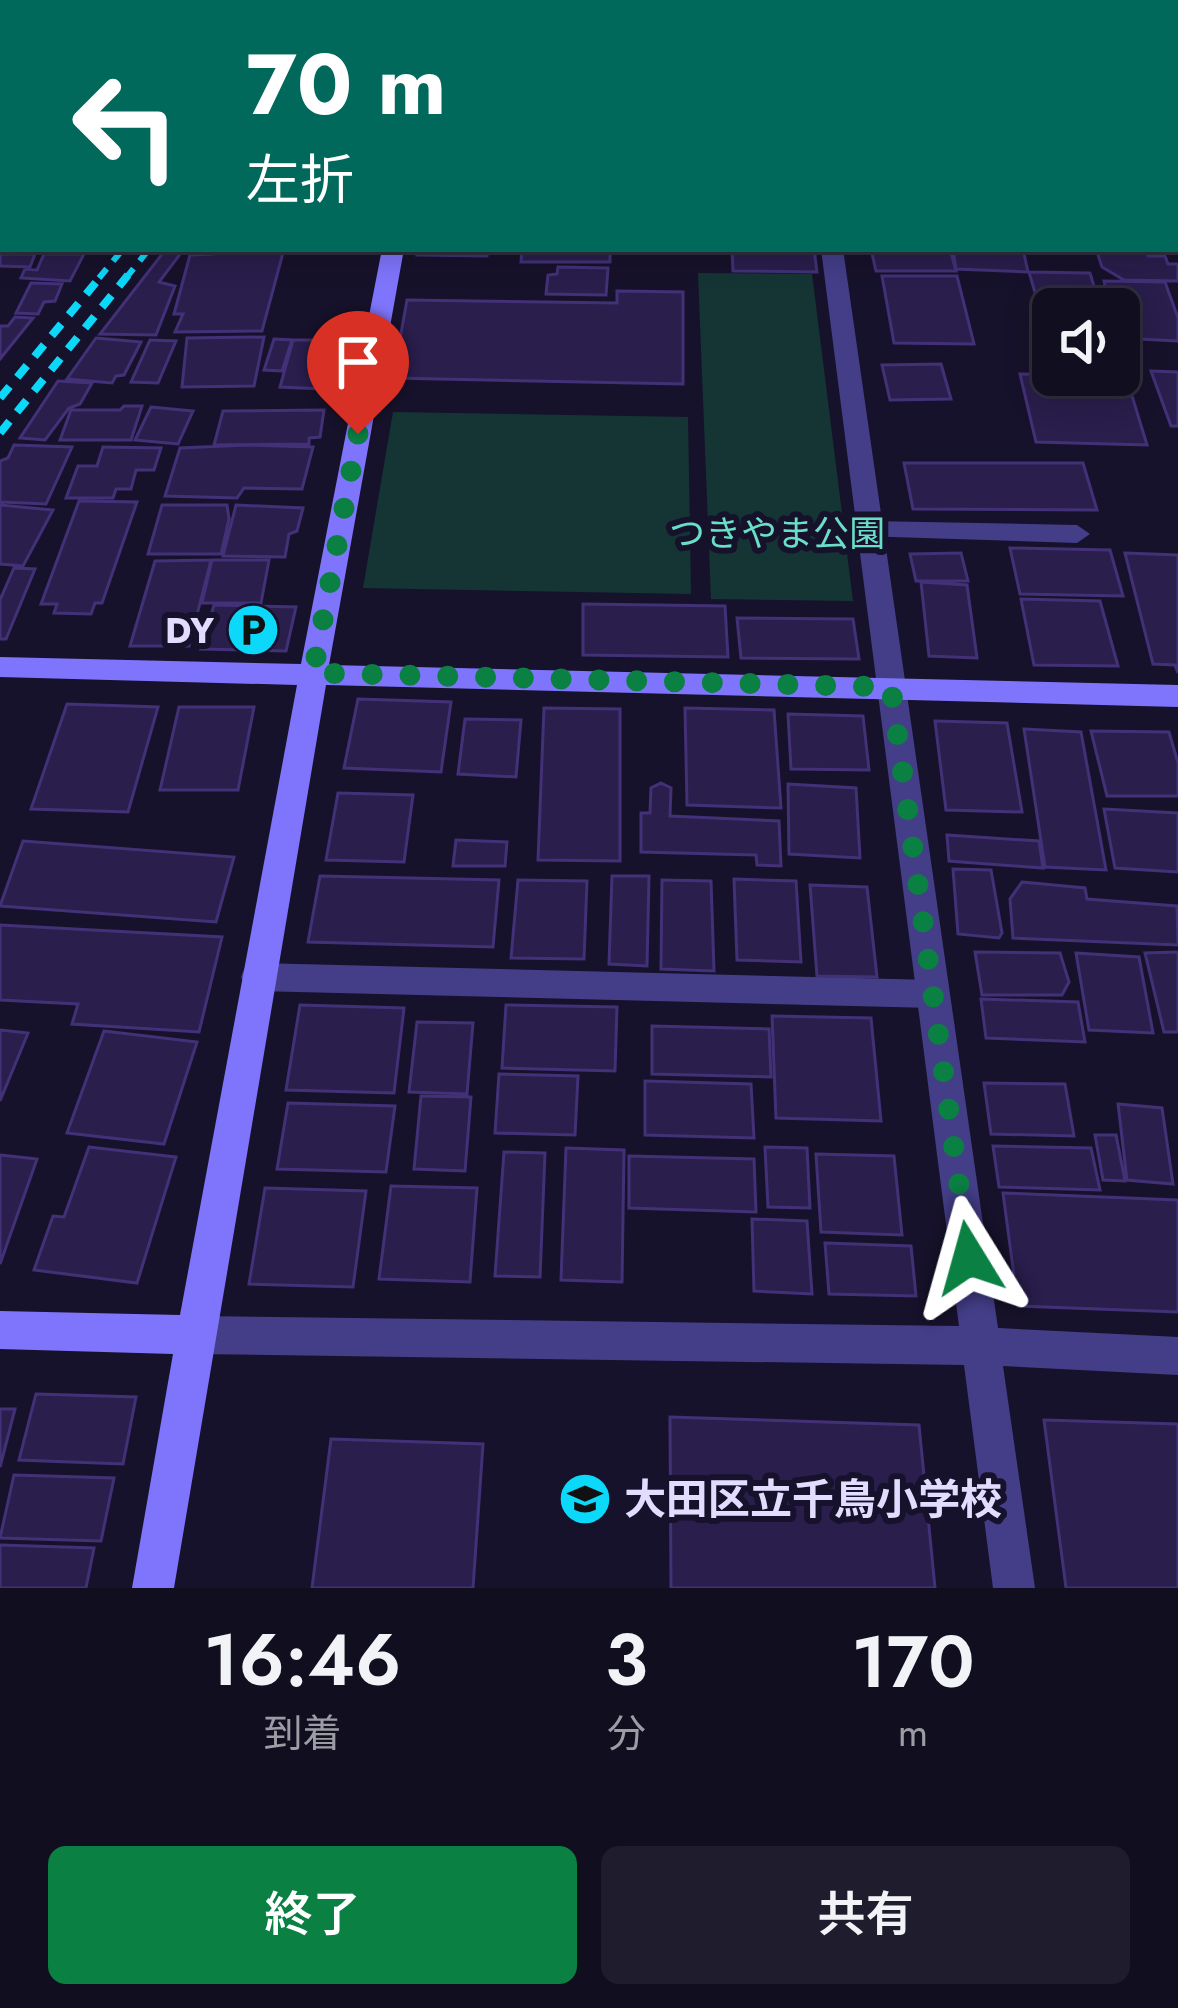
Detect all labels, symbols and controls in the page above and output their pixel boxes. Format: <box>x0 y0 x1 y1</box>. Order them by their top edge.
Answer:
text: 70 m <box>246 24 446 146</box>
icon: left <box>48 48 204 204</box>
text: 左折 <box>246 141 354 219</box>
map controls <box>1032 288 1140 396</box>
button: sound <box>1032 288 1140 396</box>
pin <box>307 311 409 434</box>
icon: arrive <box>325 329 391 395</box>
park label: つきやま公園 <box>669 507 885 559</box>
parking icon: DY <box>225 602 281 658</box>
place label: DY <box>165 604 214 656</box>
position arrow <box>906 1195 1032 1321</box>
place label: 大田区立千鳥小学校 <box>624 1469 1002 1530</box>
school or university icon: 大田区立千鳥小学校 <box>557 1471 613 1527</box>
text: 16:46 <box>203 1608 401 1712</box>
text: 3 <box>605 1608 648 1712</box>
text: 170 <box>851 1610 975 1714</box>
text: m <box>898 1704 928 1761</box>
text: 到着 <box>263 1705 341 1762</box>
text: 分 <box>607 1705 646 1762</box>
button: 終了 <box>48 1846 577 1984</box>
button: 共有 <box>601 1846 1130 1984</box>

